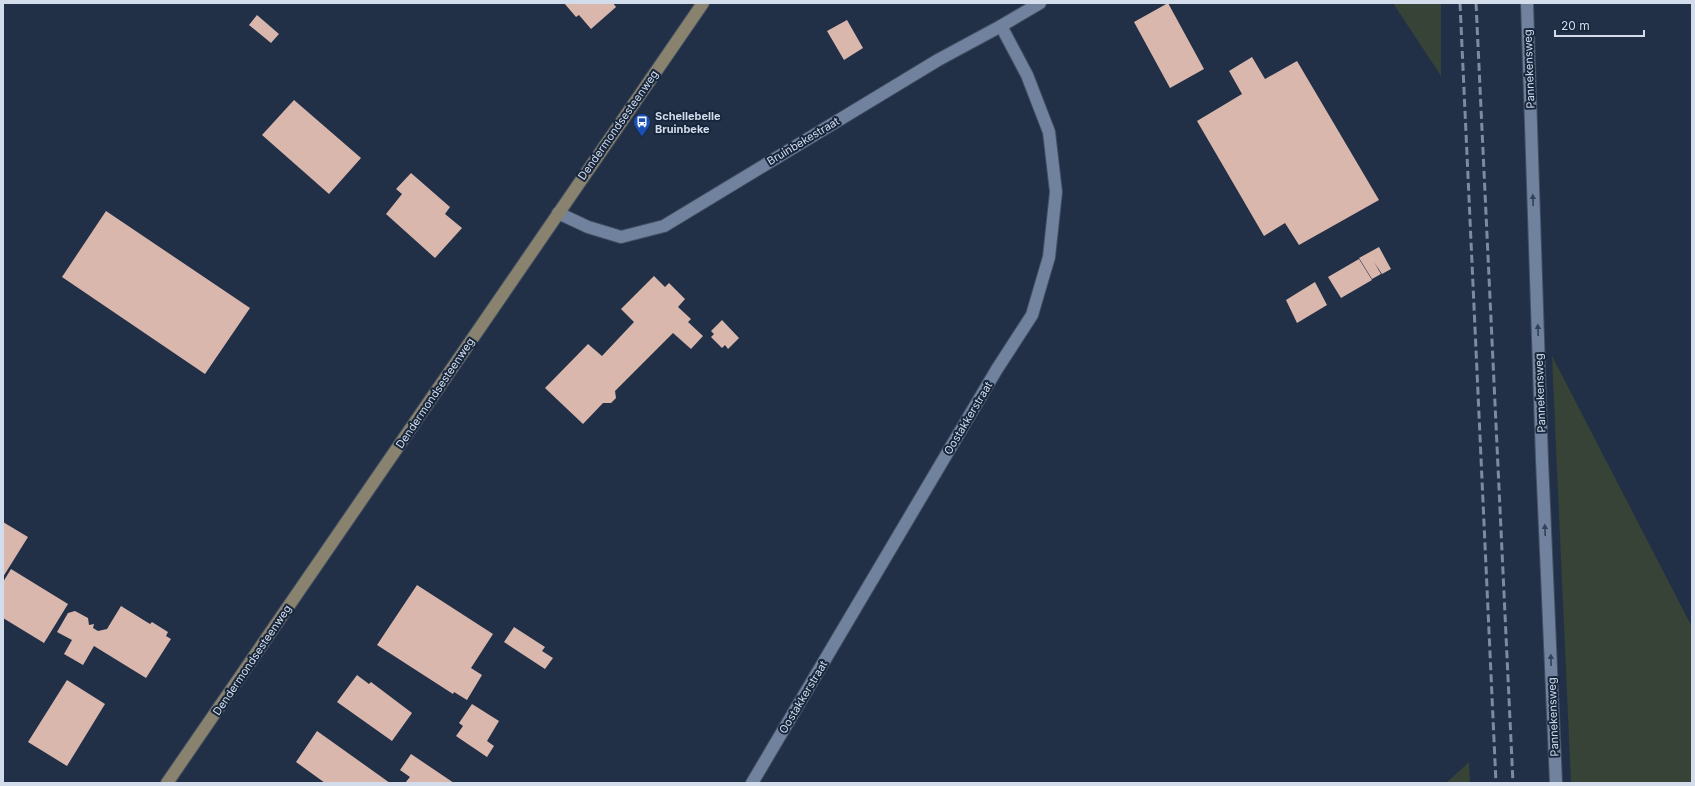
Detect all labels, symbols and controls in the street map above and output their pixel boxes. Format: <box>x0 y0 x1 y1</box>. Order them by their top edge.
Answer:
scale bar <box>1555 12 1644 38</box>
text: 20 m <box>1561 18 1590 33</box>
street label: Pannekensweg <box>1521 29 1537 109</box>
street label: Dendermondsesteenweg <box>575 67 661 183</box>
place label: Schellebelle Bruinbeke <box>655 109 721 136</box>
bus stop icon: Schellebelle Bruinbeke <box>632 112 652 137</box>
street label: Bruinbekestraat <box>764 114 842 168</box>
one-way arrow <box>1530 194 1537 206</box>
one-way arrow <box>1535 323 1541 336</box>
street label: Dendermondsesteenweg <box>393 335 477 451</box>
street label: Pannekensweg <box>1532 353 1548 433</box>
street label: Oostakkerstraat <box>941 379 995 457</box>
one-way arrow <box>1542 523 1548 536</box>
street label: Dendermondsesteenweg <box>210 602 294 718</box>
one-way arrow <box>1547 654 1554 666</box>
street label: Oostakkerstraat <box>776 658 830 736</box>
street label: Pannekensweg <box>1545 677 1561 757</box>

